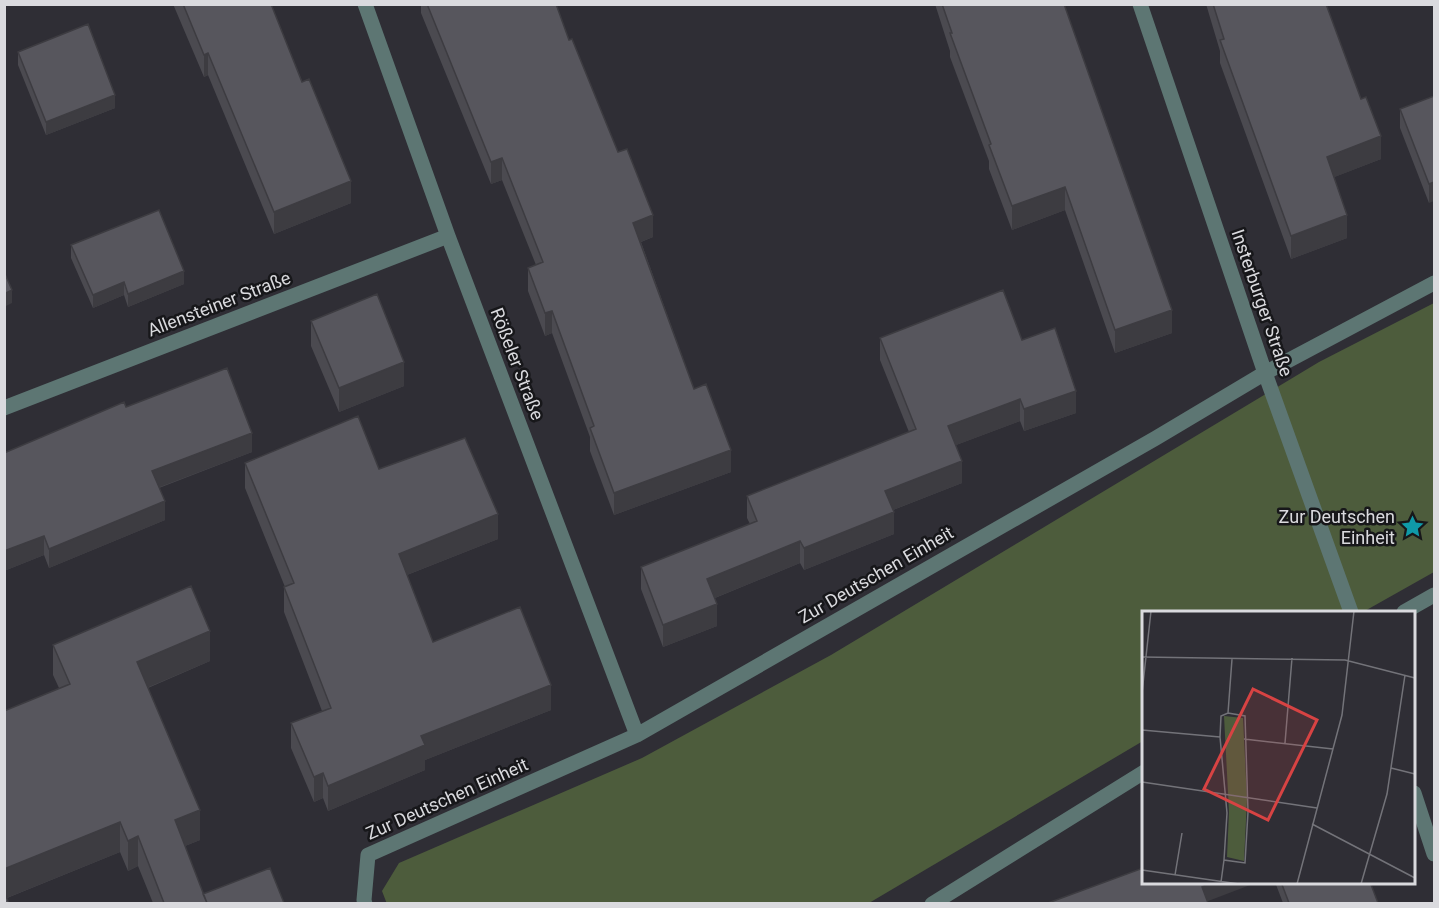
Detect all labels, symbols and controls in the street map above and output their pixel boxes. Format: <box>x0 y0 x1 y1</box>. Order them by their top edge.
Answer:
street label: Insterburger Straße <box>1227 227 1298 379</box>
street label: Allensteiner Straße <box>144 267 293 340</box>
street label: Rößeler Straße <box>486 305 548 423</box>
place label: Zur Deutschen Einheit <box>1279 506 1395 548</box>
place icon: Zur Deutschen Einheit <box>1400 514 1426 540</box>
street label: Zur Deutschen Einheit <box>795 522 957 627</box>
inset map <box>1142 611 1415 884</box>
street label: Zur Deutschen Einheit <box>363 753 531 844</box>

